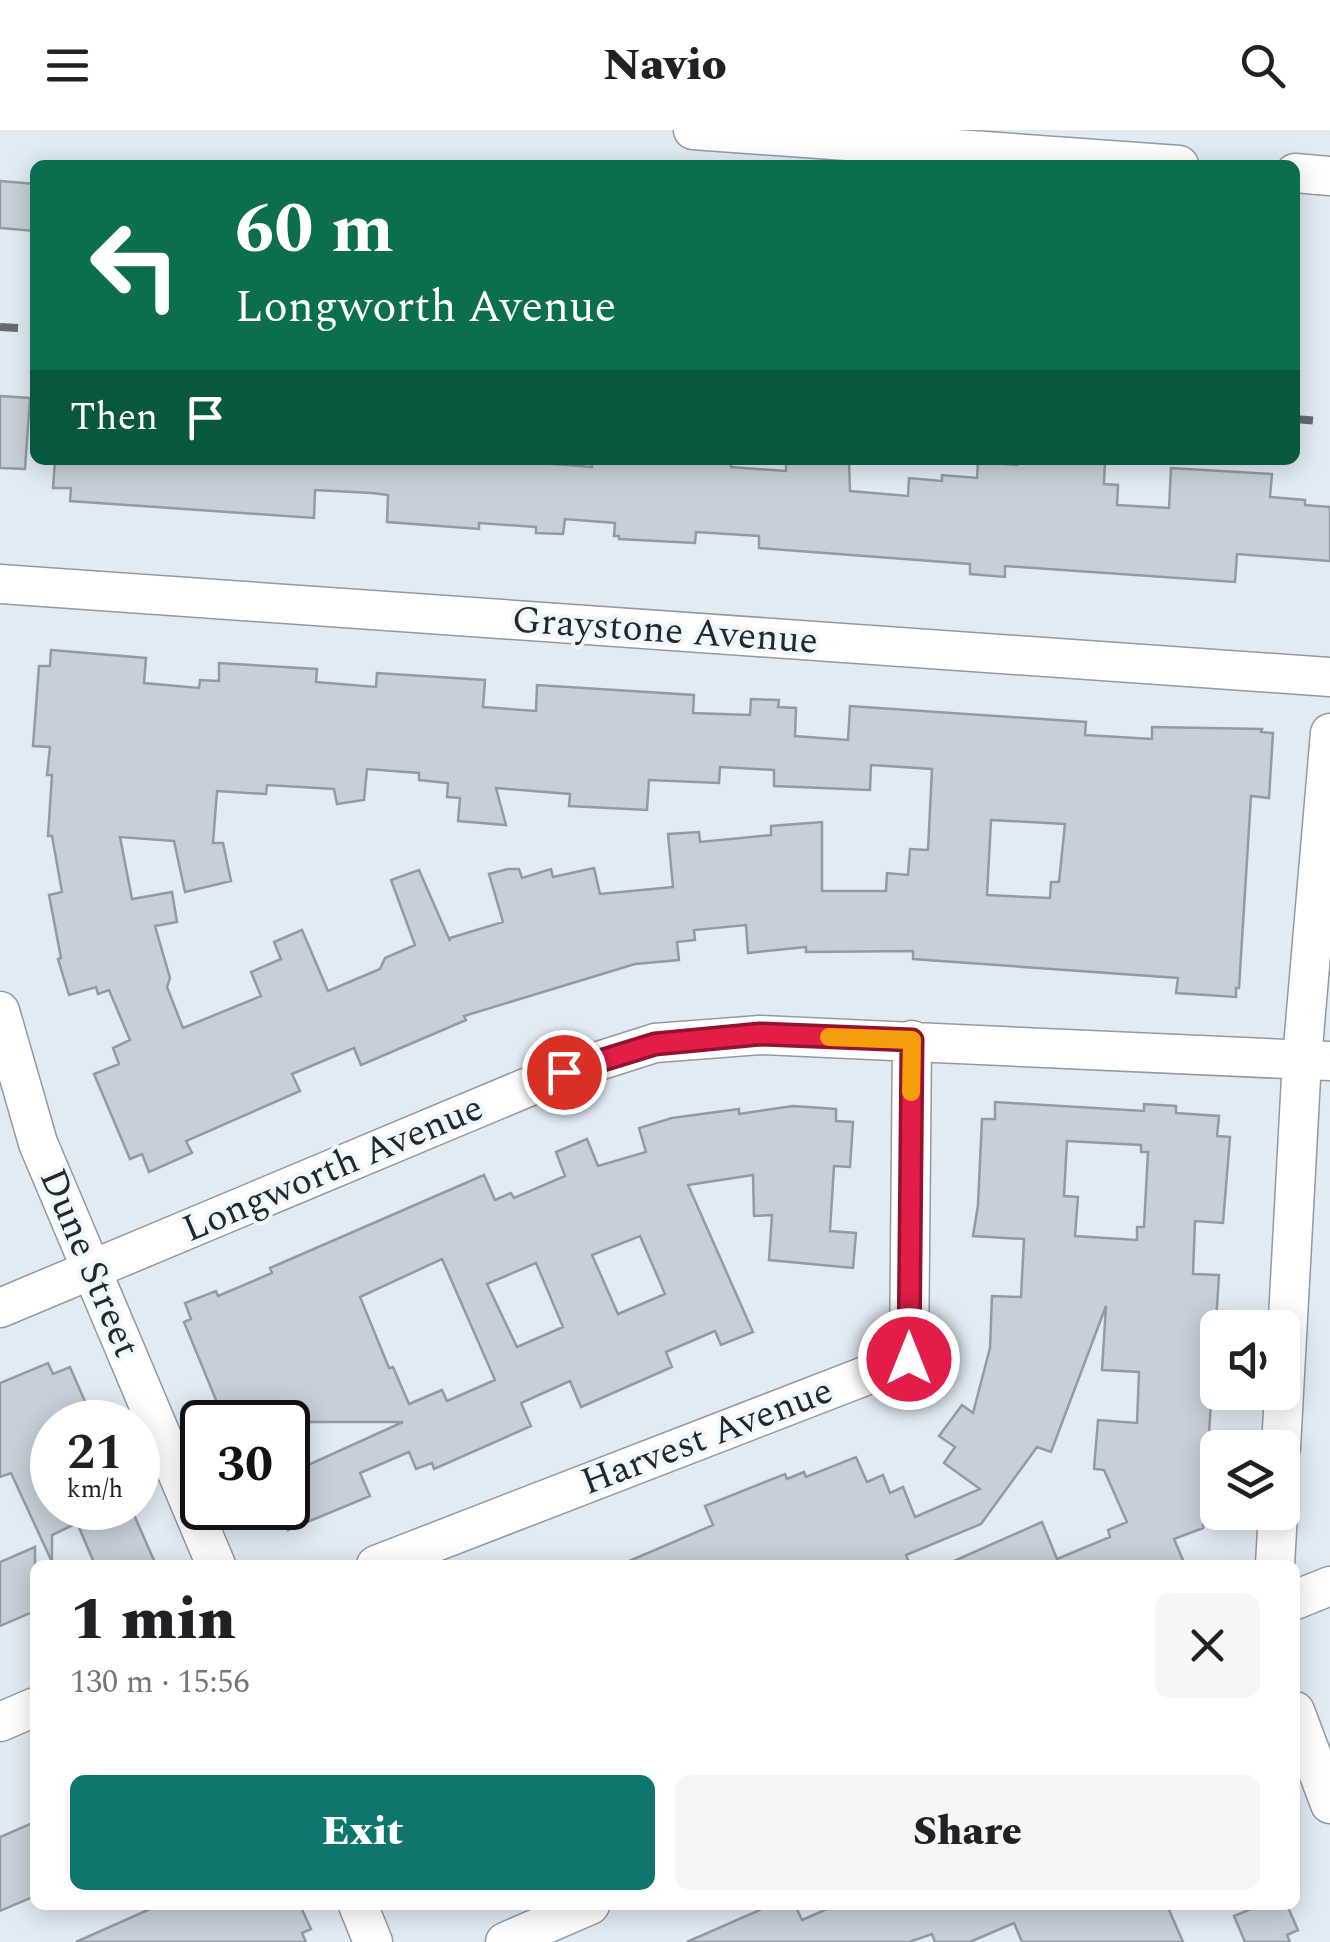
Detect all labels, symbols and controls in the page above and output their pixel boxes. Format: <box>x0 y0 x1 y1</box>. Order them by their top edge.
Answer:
text: Navio <box>603 31 727 100</box>
icon: menu <box>40 38 95 93</box>
icon: search <box>1235 38 1290 93</box>
text: 60 m <box>235 177 394 283</box>
icon: left <box>70 200 200 330</box>
text: Longworth Avenue <box>235 273 616 342</box>
text: Then <box>70 389 158 447</box>
icon: arrive <box>178 390 233 445</box>
street label: Graystone Avenue <box>510 591 820 671</box>
pin <box>522 1030 607 1115</box>
icon: arrive <box>537 1045 592 1100</box>
street label: Longworth Avenue <box>173 1079 493 1259</box>
street label: Dune Street <box>23 1159 155 1367</box>
position arrow <box>857 1307 961 1411</box>
map controls <box>1200 1310 1300 1530</box>
button: sound <box>1200 1310 1300 1410</box>
street label: Harvest Avenue <box>573 1362 841 1512</box>
speed limit sign: 30 <box>180 1400 310 1530</box>
text: 21 <box>67 1415 123 1491</box>
button: layers <box>1200 1430 1300 1530</box>
text: km/h <box>67 1471 123 1509</box>
text: 1 min <box>70 1574 236 1666</box>
button: close <box>1155 1593 1260 1698</box>
text: 130 m · 15:56 <box>70 1658 250 1707</box>
button: Exit <box>70 1775 655 1890</box>
button: Share <box>675 1775 1260 1890</box>

